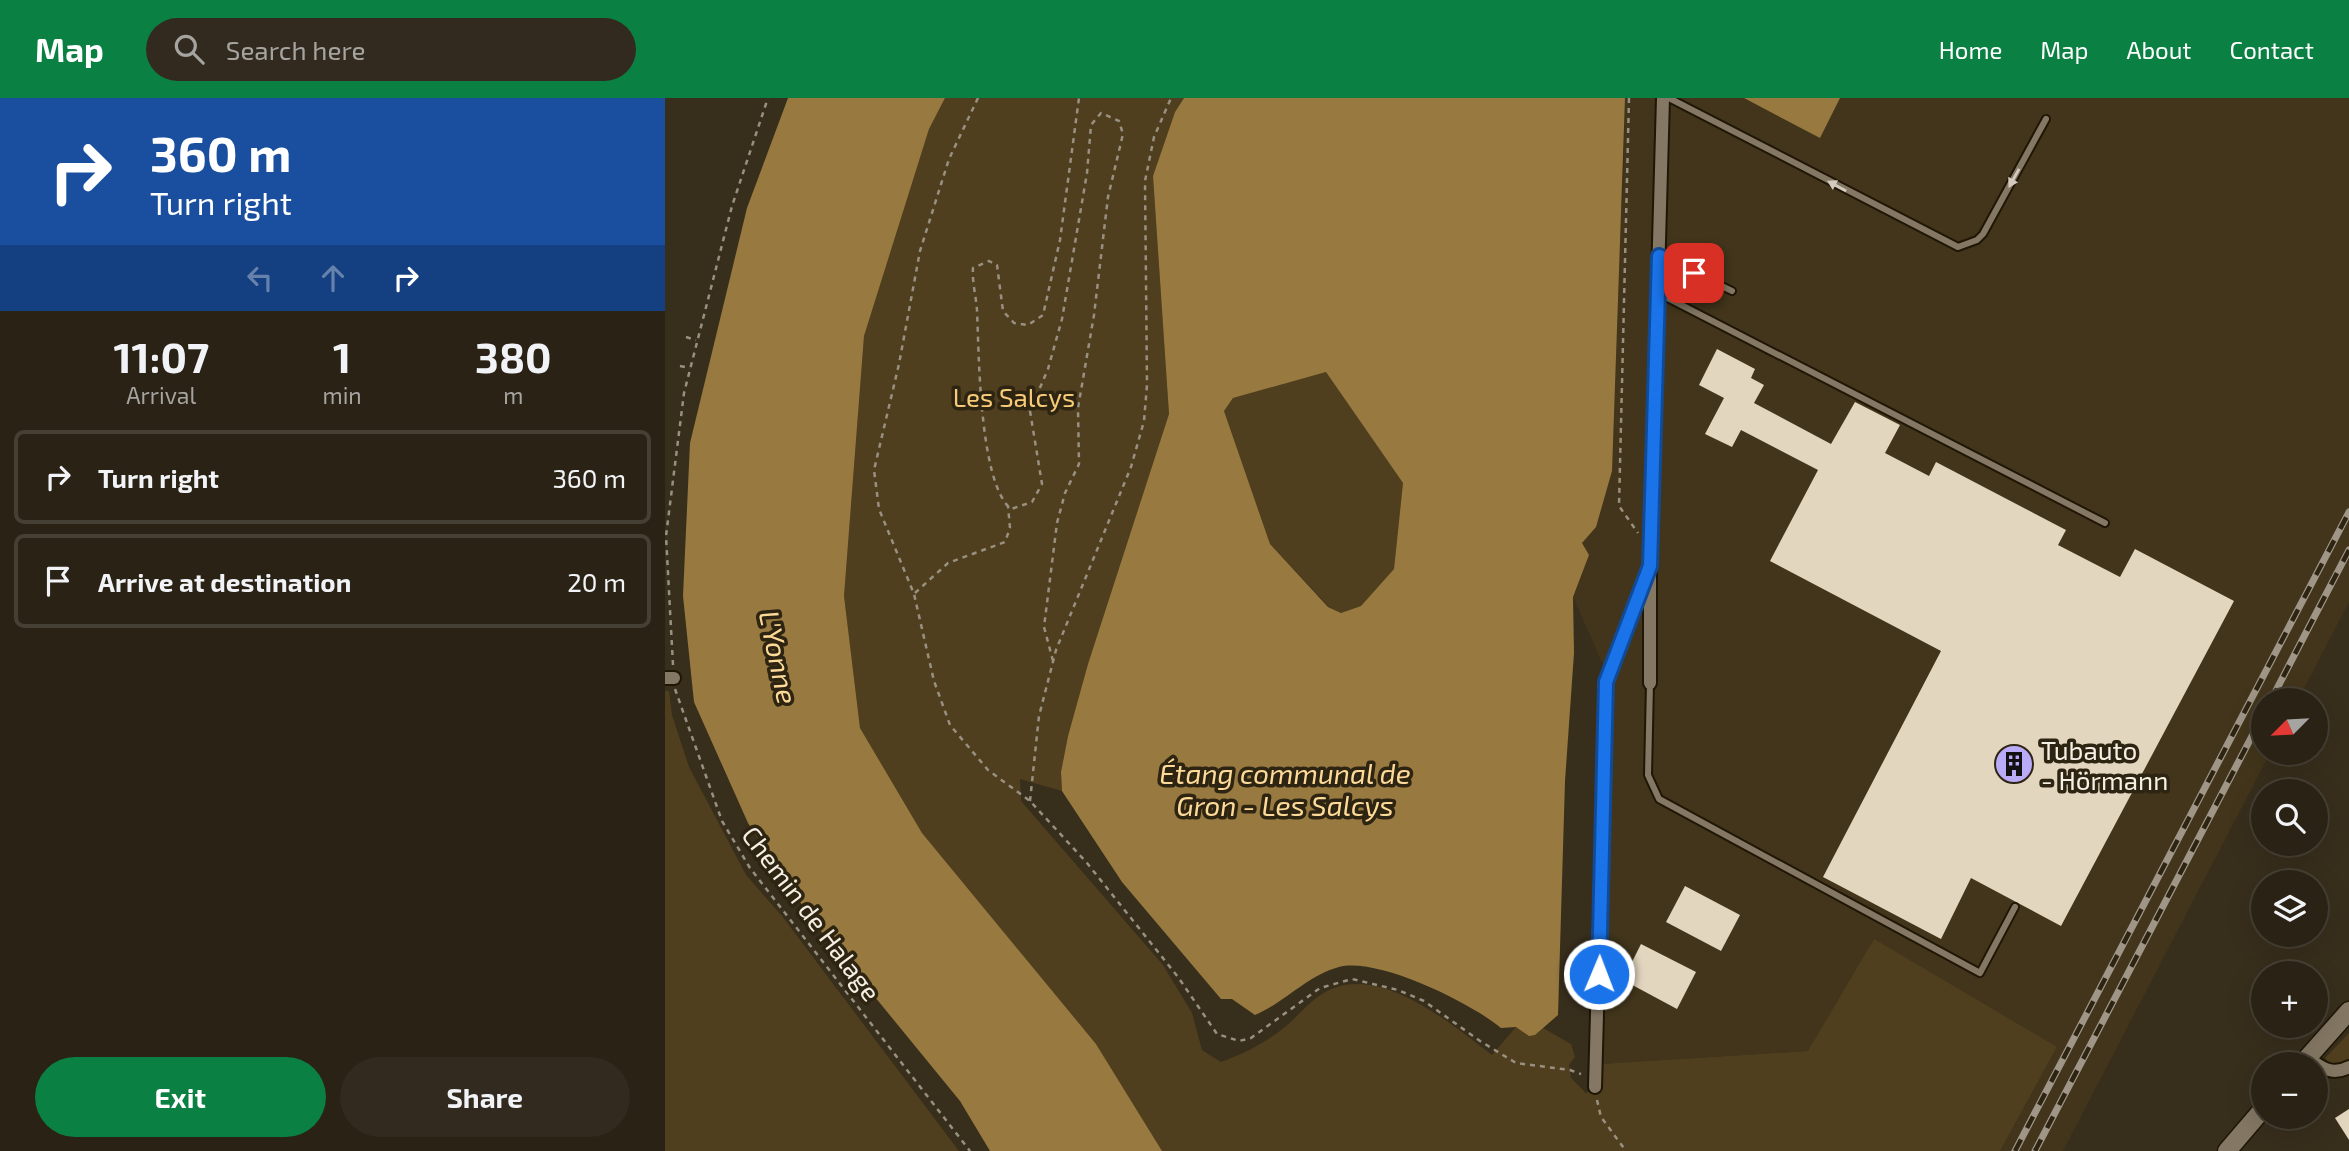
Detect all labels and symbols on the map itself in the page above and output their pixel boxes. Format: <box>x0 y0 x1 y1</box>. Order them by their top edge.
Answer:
one-way arrow <box>2008 169 2020 189</box>
one-way arrow <box>1828 180 1847 192</box>
pin <box>1664 243 1724 303</box>
park label: Les Salcys <box>953 381 1075 412</box>
water label: L'Yonne <box>753 607 805 707</box>
north arrow <box>2251 688 2327 765</box>
place label: Tubauto - Hörmann <box>2041 734 2168 795</box>
building icon: Tubauto - Hörmann <box>1993 743 2035 785</box>
water label: Étang communal de Gron - Les Salcys <box>1159 756 1411 822</box>
street label: Chemin de Halage <box>736 820 888 1006</box>
position arrow <box>1562 937 1636 1011</box>

